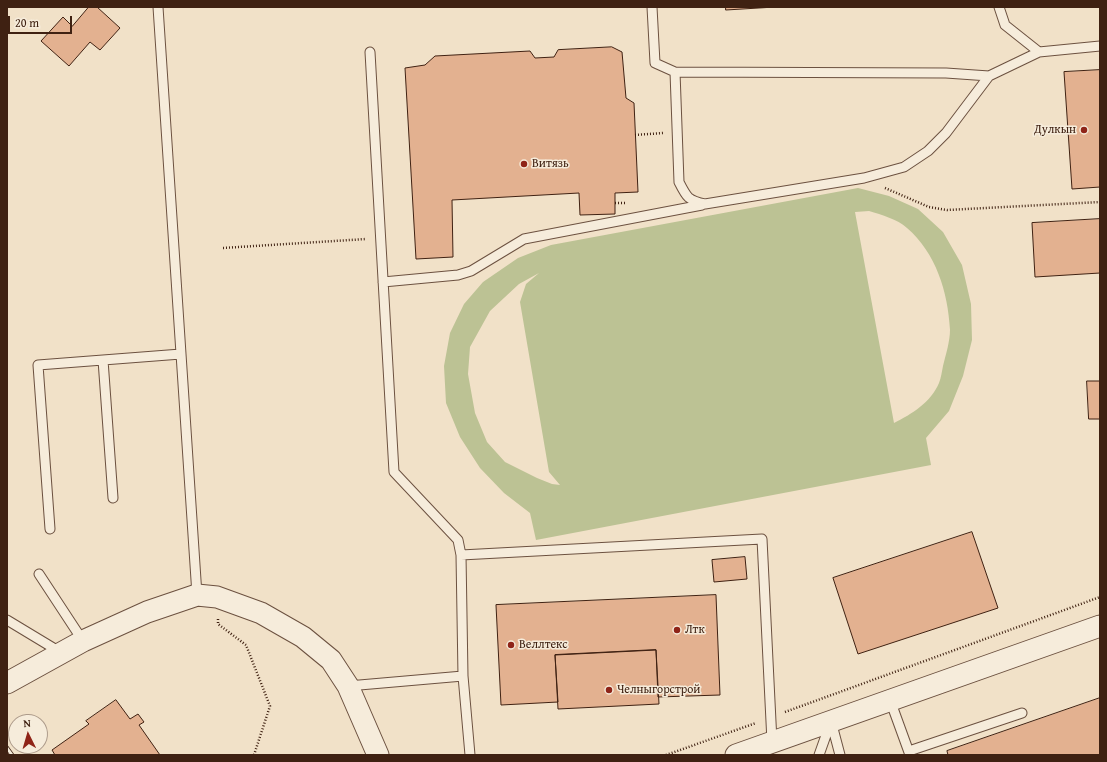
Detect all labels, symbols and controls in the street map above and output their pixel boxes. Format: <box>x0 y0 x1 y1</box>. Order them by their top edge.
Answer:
scale bar <box>10 8 74 34</box>
text: 20 m <box>15 14 39 31</box>
place label: Дулкын <box>1034 123 1076 137</box>
marker: Дулкын <box>1079 125 1089 135</box>
place label: Витязь <box>532 157 569 171</box>
marker: Витязь <box>519 159 529 169</box>
place label: Лтк <box>685 623 705 637</box>
marker: Лтк <box>672 625 682 635</box>
place label: Веллтекс <box>519 638 568 652</box>
marker: Веллтекс <box>506 640 516 650</box>
place label: Челныгорстрой <box>617 683 700 697</box>
marker: Челныгорстрой <box>604 685 614 695</box>
north arrow <box>8 714 48 754</box>
text: N <box>23 715 31 731</box>

